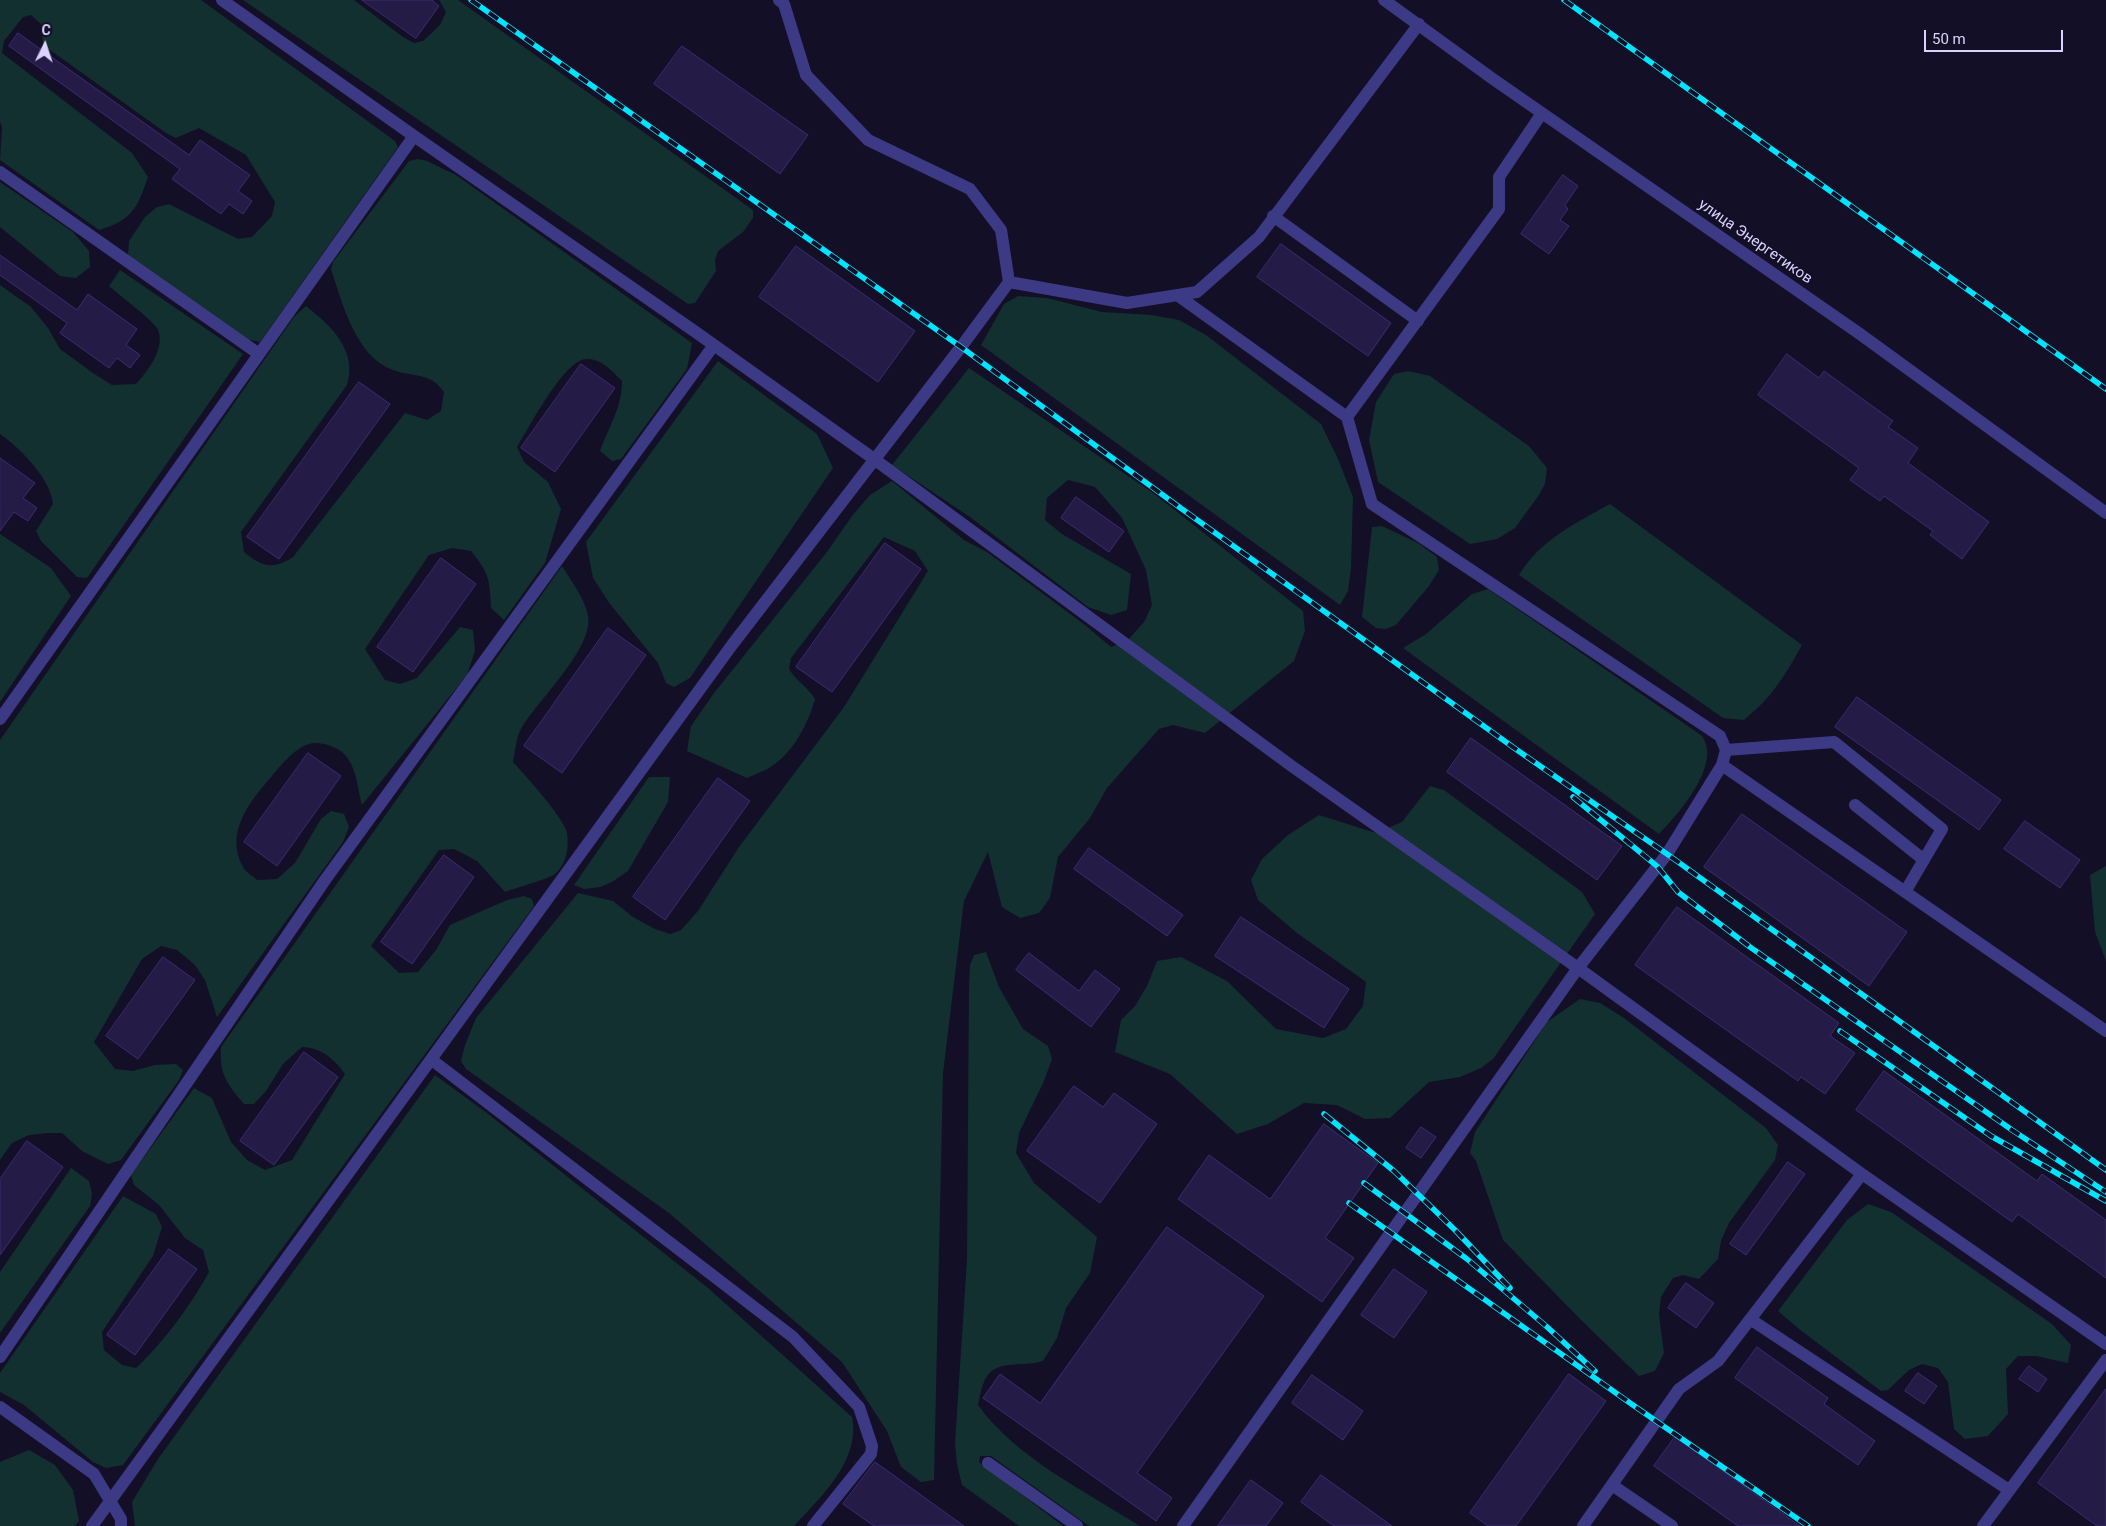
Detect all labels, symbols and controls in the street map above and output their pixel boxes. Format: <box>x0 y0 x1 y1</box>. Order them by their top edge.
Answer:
north arrow <box>20 20 70 70</box>
scale bar <box>1926 20 2065 52</box>
text: С <box>41 22 51 38</box>
text: 50 m <box>1932 30 1966 48</box>
street label: улица Энергетиков <box>1695 196 1815 288</box>

